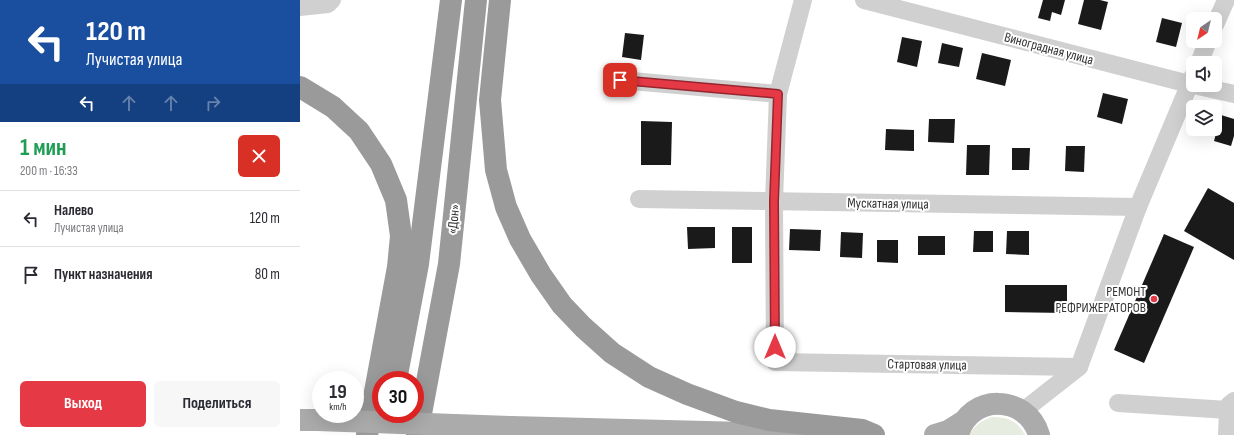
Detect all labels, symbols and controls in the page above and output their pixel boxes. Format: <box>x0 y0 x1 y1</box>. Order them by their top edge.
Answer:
north arrow <box>1186 12 1222 48</box>
map controls <box>1186 12 1222 136</box>
text: 120 m <box>86 15 146 48</box>
icon: left <box>20 16 72 68</box>
street label: Виноградная улица <box>1002 28 1095 69</box>
text: Лучистая улица <box>86 49 182 70</box>
button: sound <box>1186 56 1222 92</box>
pin <box>603 63 637 97</box>
icon: arrive <box>609 69 631 91</box>
icon: left <box>76 92 98 114</box>
icon: ahead <box>118 92 140 114</box>
icon: ahead <box>160 92 182 114</box>
icon: right <box>202 92 224 114</box>
button: layers <box>1186 100 1222 136</box>
text: 1 мин <box>20 133 67 162</box>
button: close <box>238 135 280 177</box>
text: 200 m · 16:33 <box>20 163 78 179</box>
street label: Мускатная улица <box>847 194 929 213</box>
text: Налево <box>54 201 94 220</box>
street label: «Дон» <box>444 203 463 235</box>
icon: left <box>20 208 42 230</box>
text: 120 m <box>250 209 280 228</box>
text: Лучистая улица <box>54 220 124 236</box>
icon: arrive <box>20 264 42 286</box>
text: Пункт назначения <box>54 265 152 284</box>
text: 80 m <box>255 265 280 284</box>
place label: РЕМОНТ РЕФРИЖЕРАТОРОВ <box>1055 283 1146 316</box>
marker: РЕМОНТ РЕФРИЖЕРАТОРОВ <box>1149 294 1159 304</box>
position arrow <box>754 326 796 368</box>
street label: Стартовая улица <box>887 355 967 374</box>
speed limit sign: 30 <box>372 371 424 423</box>
text: 19 <box>329 380 347 404</box>
button: Выход <box>20 381 146 427</box>
button: Поделиться <box>154 381 280 427</box>
text: km/h <box>329 401 347 413</box>

